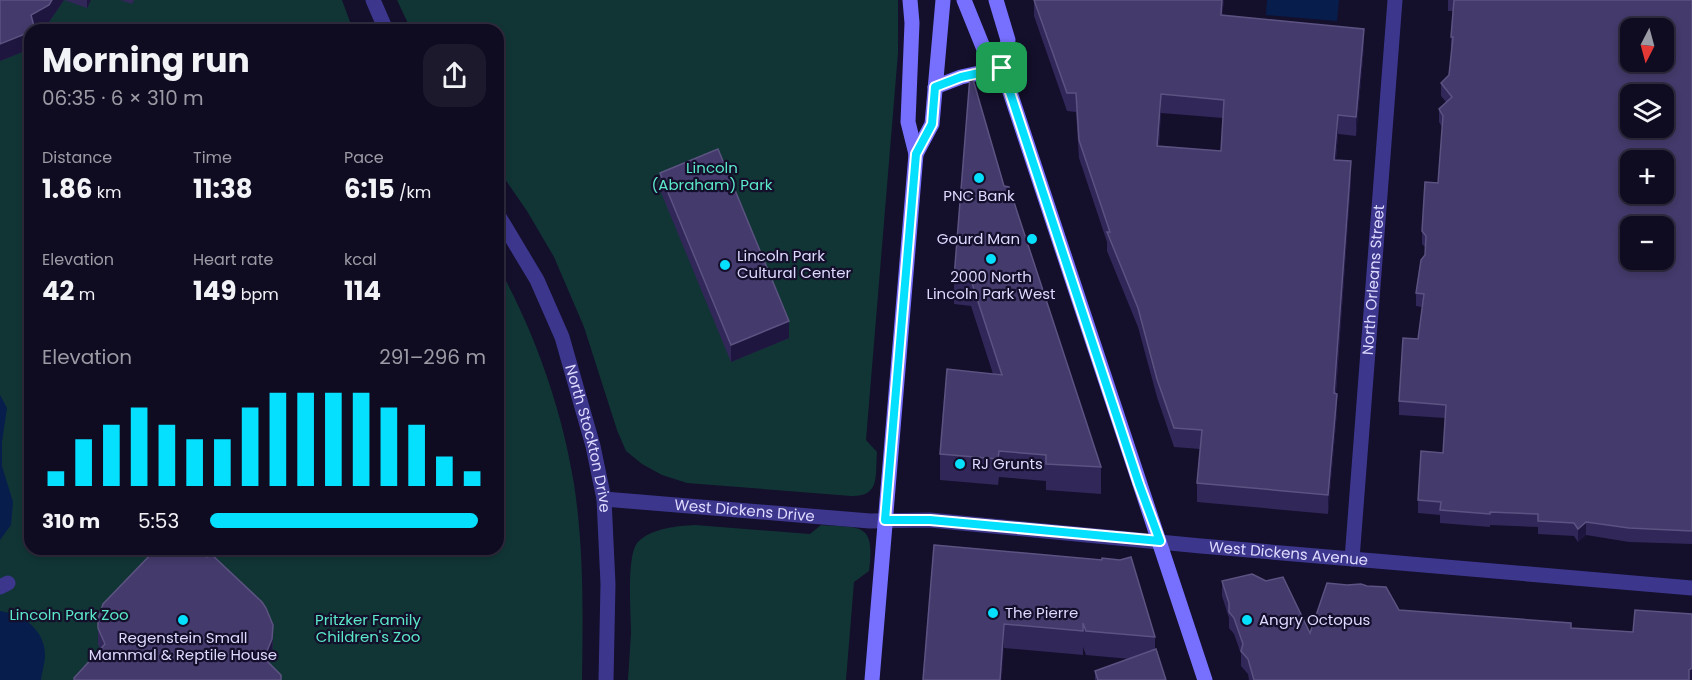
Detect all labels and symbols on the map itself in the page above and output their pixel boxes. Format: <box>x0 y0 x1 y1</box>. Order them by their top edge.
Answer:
north arrow <box>1620 18 1674 72</box>
pin <box>976 42 1027 93</box>
park label: Lincoln (Abraham) Park <box>652 157 773 195</box>
marker: PNC Bank <box>972 171 986 185</box>
place label: PNC Bank <box>943 185 1015 206</box>
street label: North Orleans Street <box>1357 204 1389 356</box>
place label: Gourd Man <box>937 228 1020 249</box>
marker: Gourd Man <box>1025 232 1039 246</box>
place label: Lincoln Park Cultural Center <box>737 245 852 283</box>
marker: 2000 North Lincoln Park West <box>984 252 998 266</box>
marker: Lincoln Park Cultural Center <box>718 258 732 272</box>
place label: 2000 North Lincoln Park West <box>926 266 1056 304</box>
street label: North Stockton Drive <box>560 362 616 513</box>
place label: RJ Grunts <box>972 453 1043 474</box>
marker: RJ Grunts <box>953 457 967 471</box>
street label: West Dickens Drive <box>673 494 816 526</box>
street label: West Dickens Avenue <box>1208 536 1369 570</box>
place label: The Pierre <box>1005 602 1078 623</box>
park label: Lincoln Park Zoo <box>9 604 129 625</box>
marker: The Pierre <box>986 606 1000 620</box>
park label: Pritzker Family Children's Zoo <box>315 609 421 647</box>
place label: Angry Octopus <box>1259 609 1371 630</box>
marker: Regenstein Small Mammal & Reptile House <box>176 613 190 627</box>
marker: Angry Octopus <box>1240 613 1254 627</box>
place label: Regenstein Small Mammal & Reptile House <box>89 627 277 665</box>

